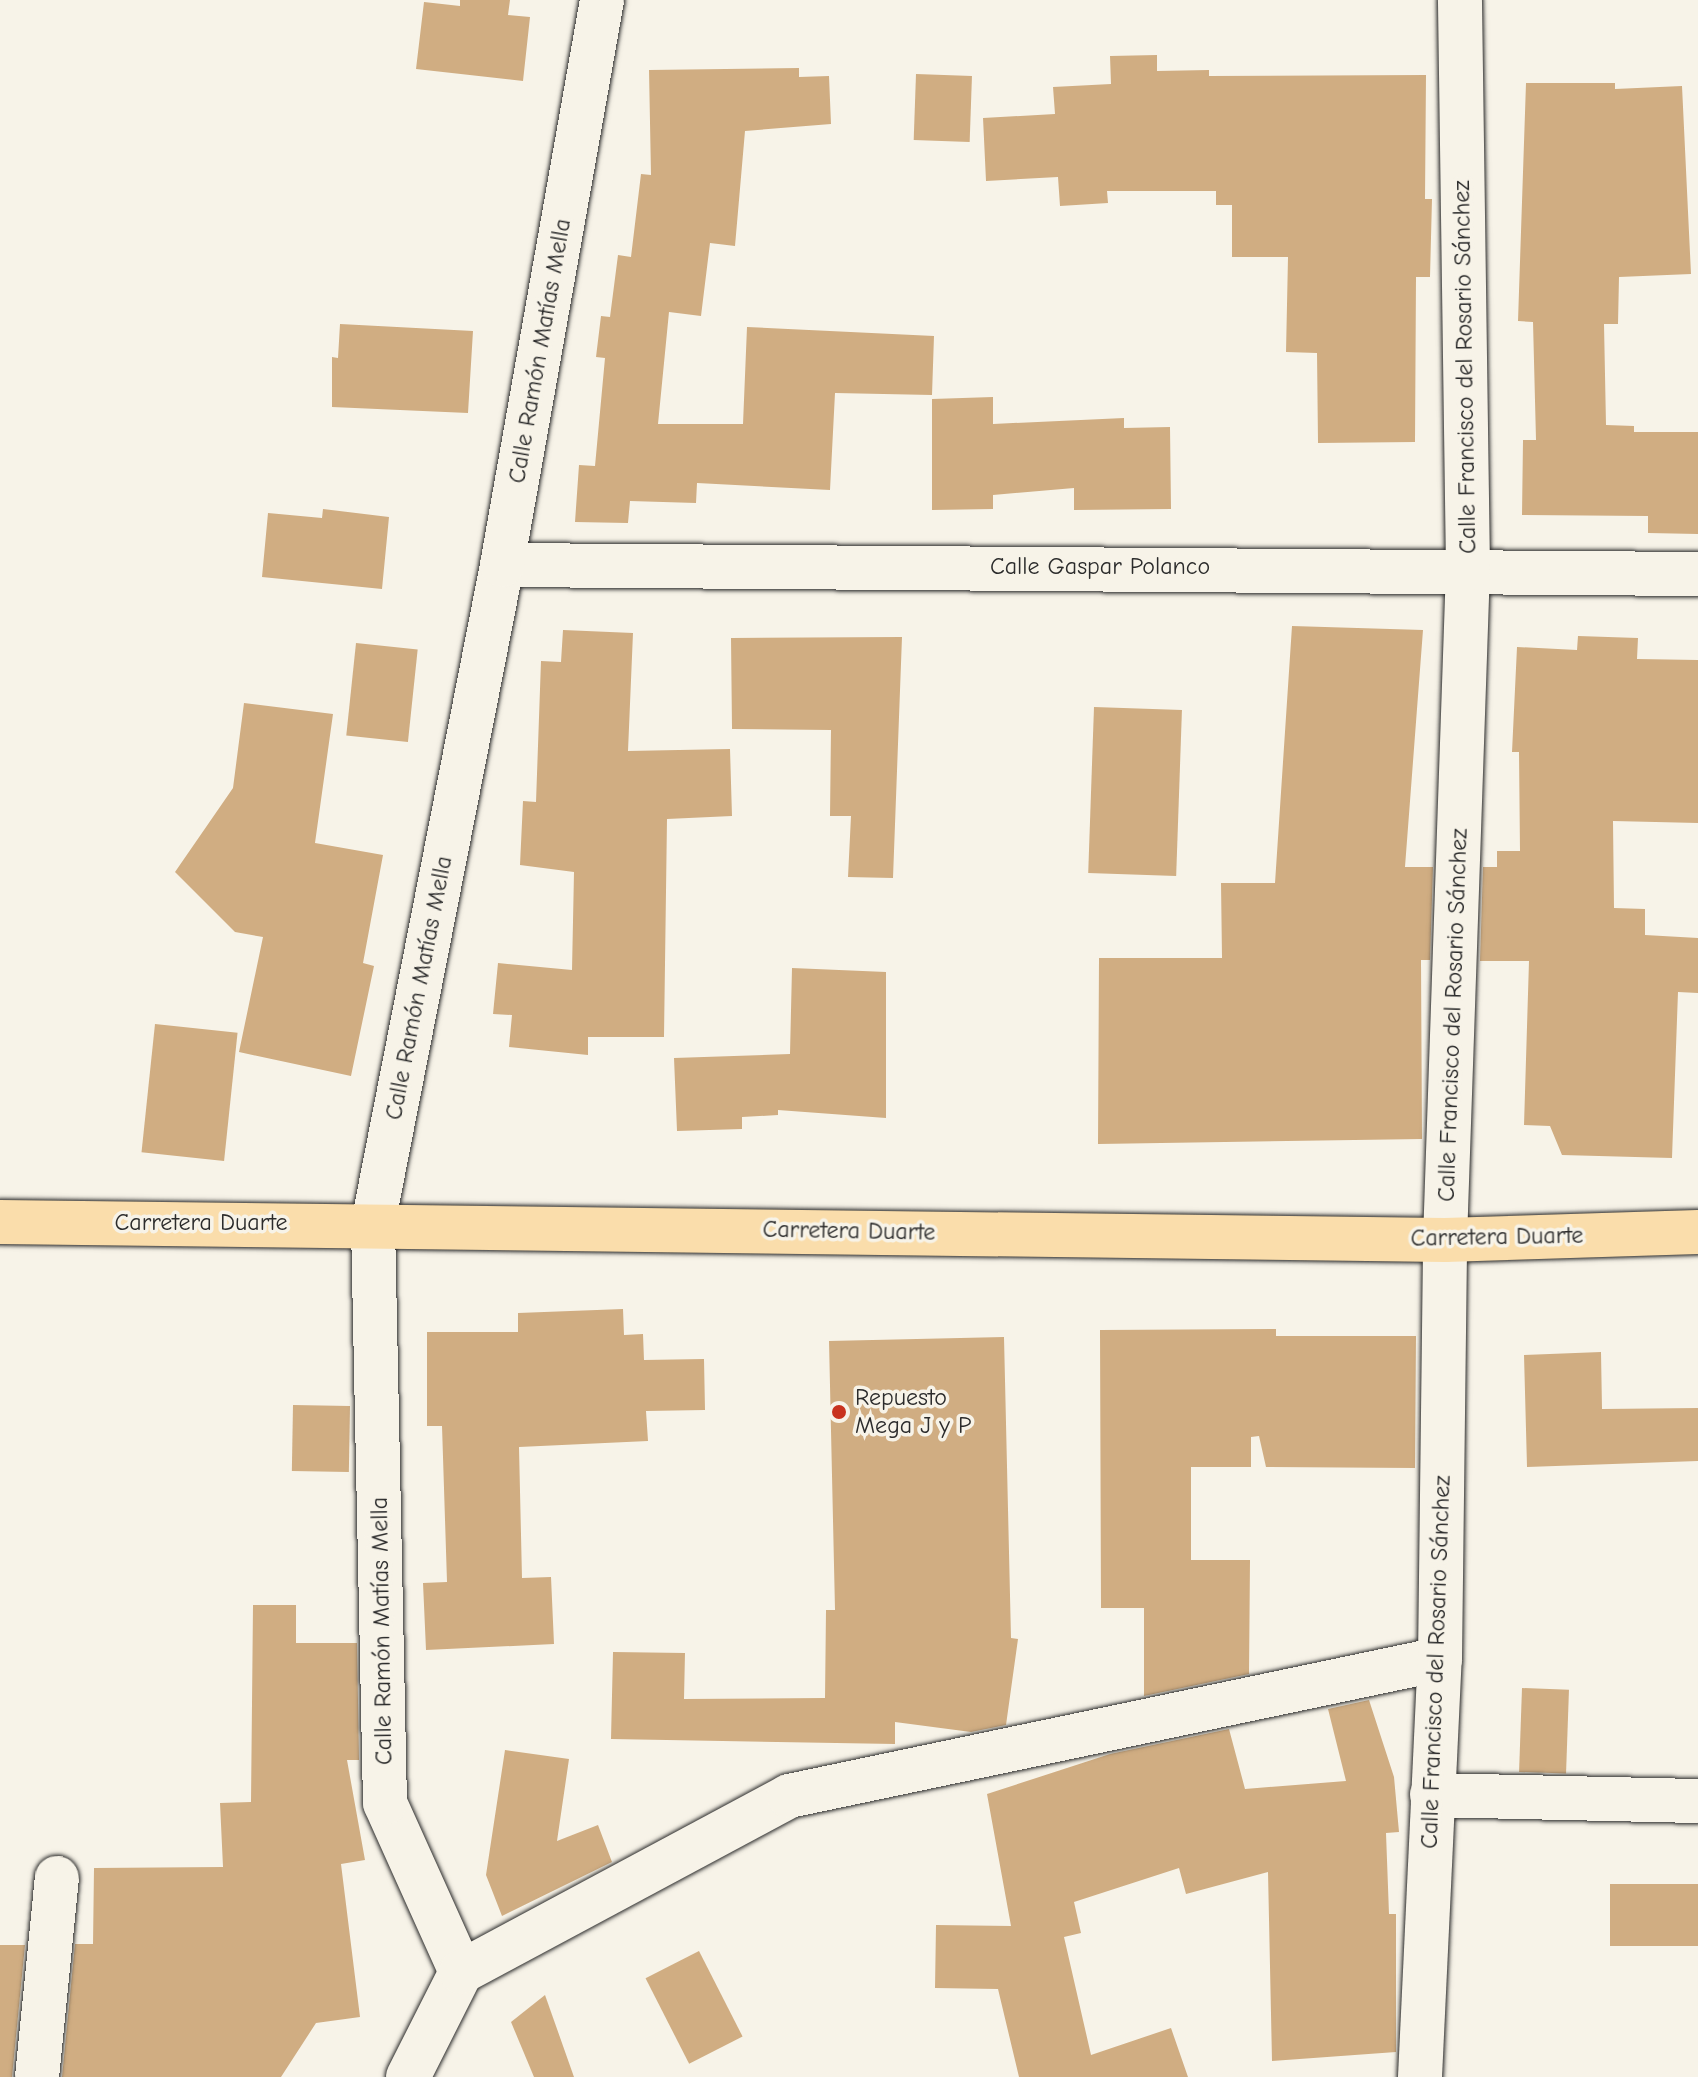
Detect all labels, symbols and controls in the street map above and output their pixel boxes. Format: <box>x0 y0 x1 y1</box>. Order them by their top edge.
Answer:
street label: Calle Francisco del Rosario Sánchez <box>1447 180 1483 554</box>
street label: Calle Ramón Matías Mella <box>503 216 577 486</box>
street label: Calle Gaspar Polanco <box>990 553 1210 581</box>
street label: Calle Francisco del Rosario Sánchez <box>1432 828 1474 1202</box>
street label: Calle Ramón Matías Mella <box>379 854 459 1122</box>
street label: Carretera Duarte <box>115 1209 287 1237</box>
street label: Carretera Duarte <box>762 1215 936 1247</box>
street label: Carretera Duarte <box>1410 1221 1584 1253</box>
place label: Repuesto Mega J y P <box>855 1384 971 1440</box>
marker: Repuesto Mega J y P <box>830 1403 848 1421</box>
street label: Calle Francisco del Rosario Sánchez <box>1415 1475 1457 1849</box>
street label: Calle Ramón Matías Mella <box>365 1497 399 1765</box>

